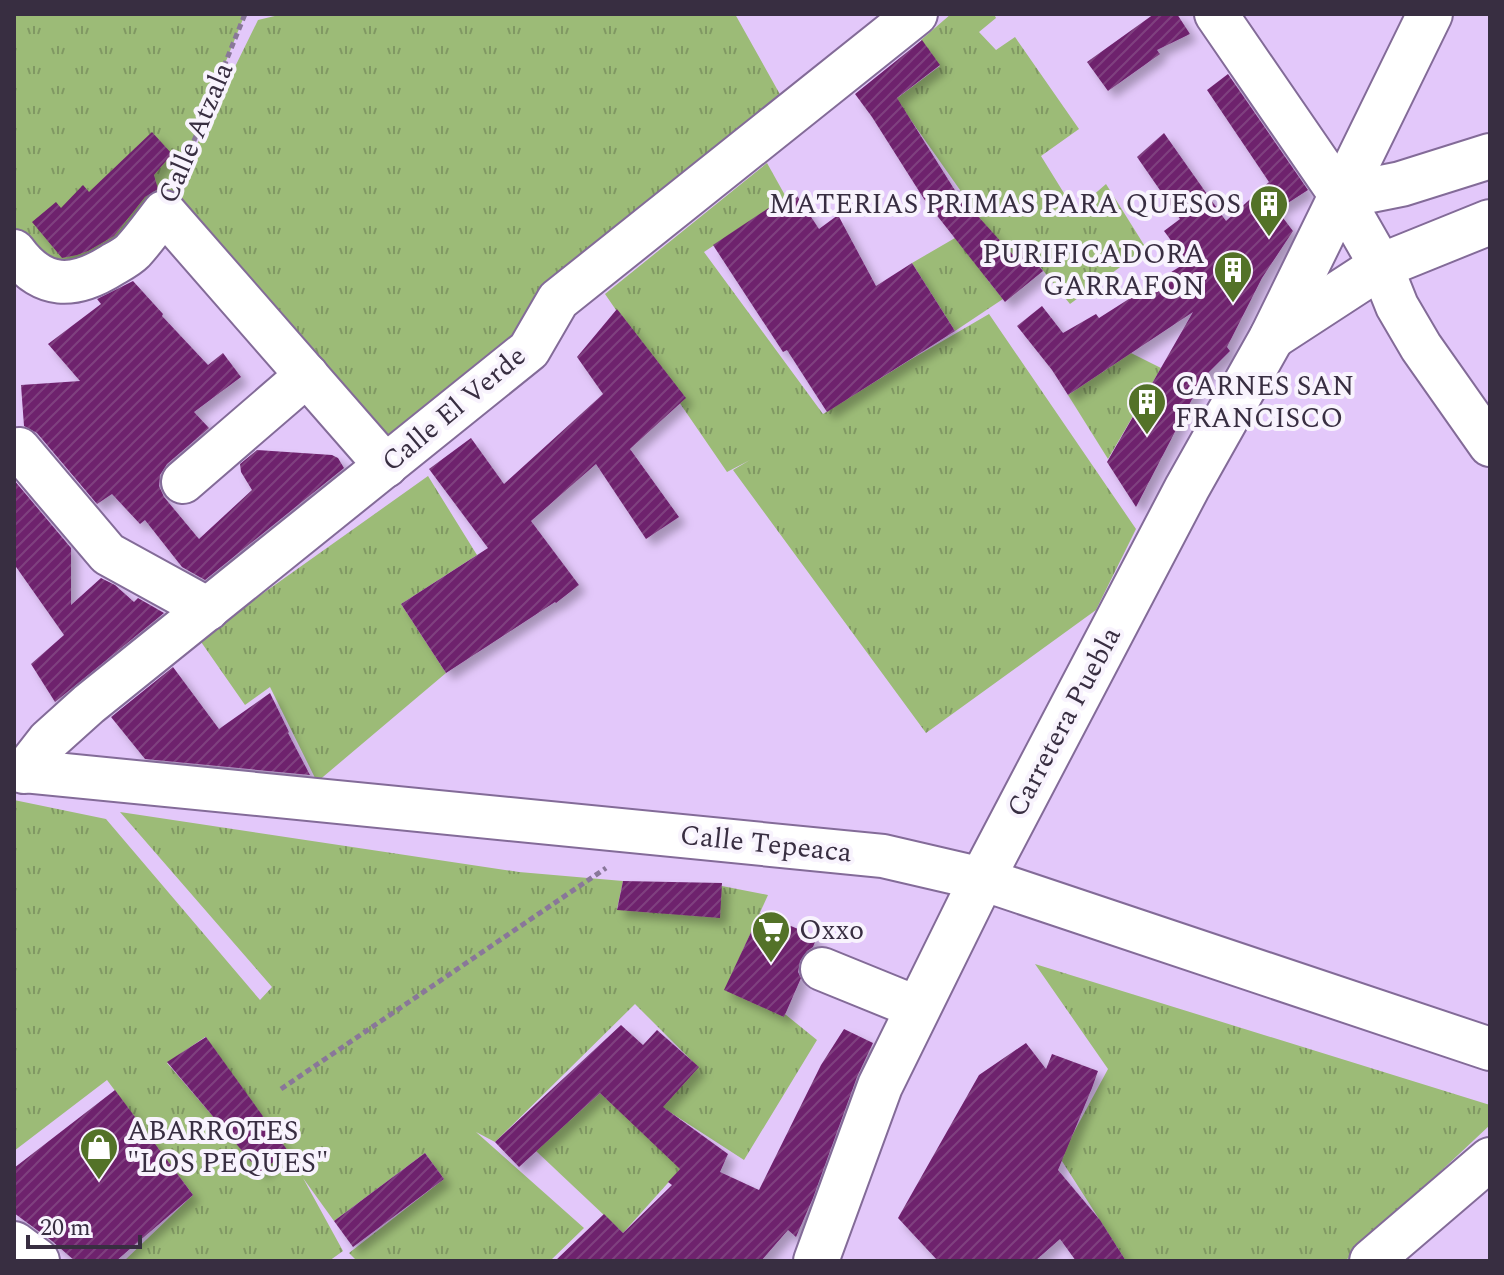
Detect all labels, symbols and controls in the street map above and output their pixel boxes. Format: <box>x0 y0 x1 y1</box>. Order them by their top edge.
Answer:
street label: Calle Atzala <box>147 55 245 210</box>
place label: MATERIAS PRIMAS PARA QUESOS <box>769 183 1241 226</box>
building icon: MATERIAS PRIMAS PARA QUESOS <box>1248 183 1290 238</box>
place label: PURIFICADORA GARRAFON <box>982 233 1205 308</box>
building icon: PURIFICADORA GARRAFON <box>1212 249 1254 304</box>
street label: Calle El Verde <box>372 335 536 483</box>
place label: CARNES SAN FRANCISCO <box>1175 365 1354 440</box>
building icon: CARNES SAN FRANCISCO <box>1126 381 1168 436</box>
street label: Carretera Puebla <box>996 619 1132 825</box>
street label: Calle Tepeaca <box>678 814 854 874</box>
supermarket icon: Oxxo <box>750 909 792 964</box>
place label: Oxxo <box>799 909 864 952</box>
place label: ABARROTES "LOS PEQUES" <box>127 1110 329 1185</box>
shop icon: ABARROTES "LOS PEQUES" <box>78 1126 120 1181</box>
scale bar <box>28 1199 140 1249</box>
text: 20 m <box>40 1210 91 1246</box>

